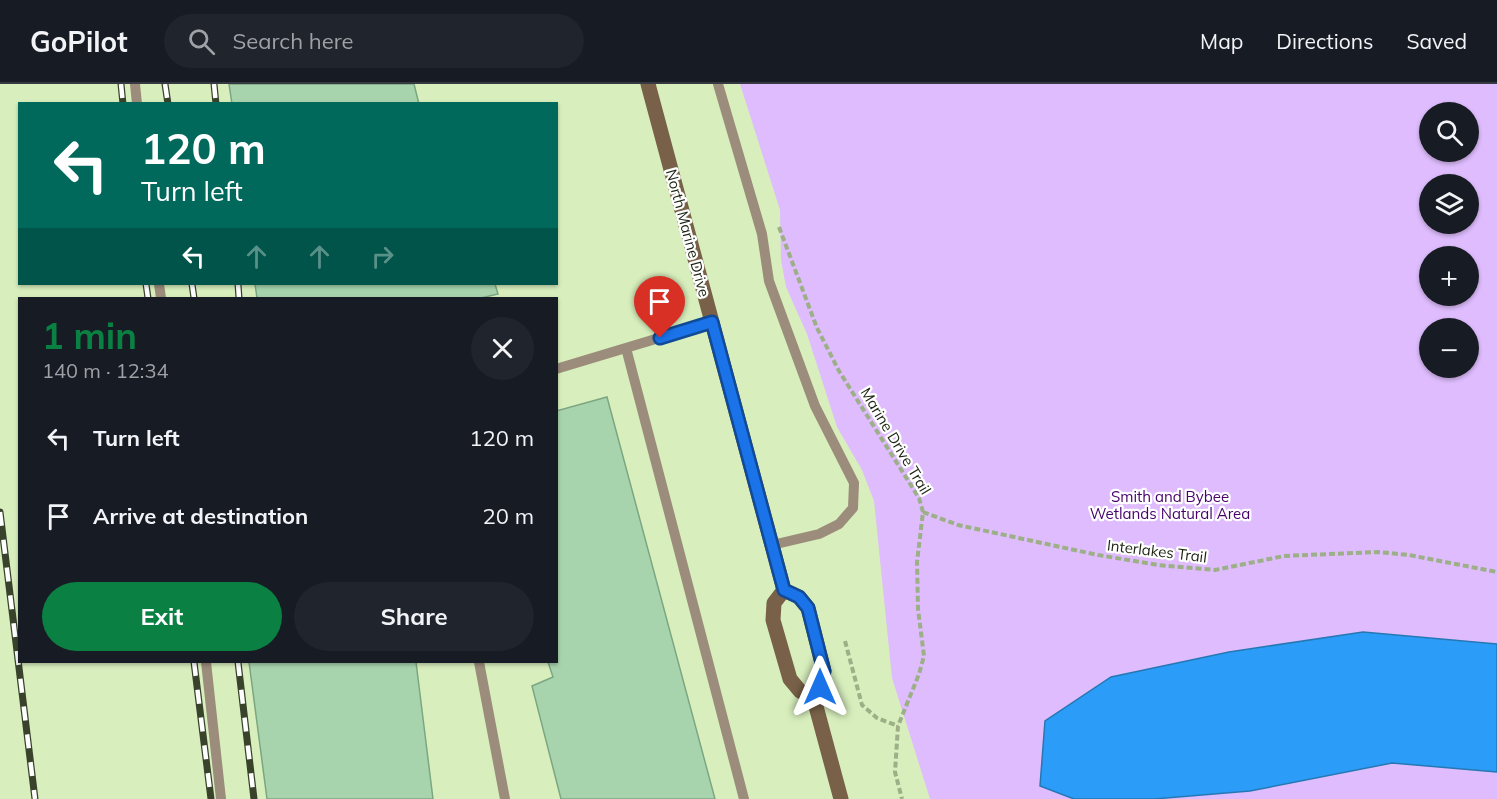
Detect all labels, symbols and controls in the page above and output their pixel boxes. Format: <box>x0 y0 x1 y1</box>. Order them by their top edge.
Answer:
search box <box>164 14 584 68</box>
text: GoPilot <box>30 24 128 59</box>
icon: search <box>185 25 218 58</box>
text: Search here <box>233 27 354 55</box>
text: Map <box>1200 28 1243 54</box>
text: Directions <box>1276 28 1373 54</box>
text: Saved <box>1406 28 1467 54</box>
map controls <box>1419 102 1479 378</box>
button: search <box>1419 102 1479 162</box>
text: 120 m <box>141 122 266 175</box>
icon: left <box>42 126 120 204</box>
street label: North Marine Drive <box>662 167 714 299</box>
text: Turn left <box>141 174 243 208</box>
button: layers <box>1419 174 1479 234</box>
icon: left <box>177 240 210 273</box>
icon: ahead <box>240 240 273 273</box>
icon: ahead <box>303 240 336 273</box>
icon: right <box>366 240 399 273</box>
button: + <box>1419 246 1479 306</box>
pin <box>634 276 685 338</box>
icon: arrive <box>643 285 676 318</box>
text: 1 min <box>42 313 137 358</box>
button: close <box>471 317 534 380</box>
button: − <box>1419 318 1479 378</box>
text: 140 m · 12:34 <box>42 358 168 383</box>
street label: Marine Drive Trail <box>857 384 935 498</box>
icon: left <box>42 422 75 455</box>
text: Turn left <box>93 424 180 452</box>
text: 120 m <box>469 424 534 452</box>
park label: Smith and Bybee Wetlands Natural Area <box>1090 487 1250 523</box>
icon: arrive <box>42 500 75 533</box>
text: Arrive at destination <box>93 502 308 530</box>
text: 20 m <box>483 502 534 530</box>
street label: Interlakes Trail <box>1106 535 1208 567</box>
button: Exit <box>42 582 282 651</box>
button: Share <box>294 582 534 651</box>
position arrow <box>788 655 852 719</box>

